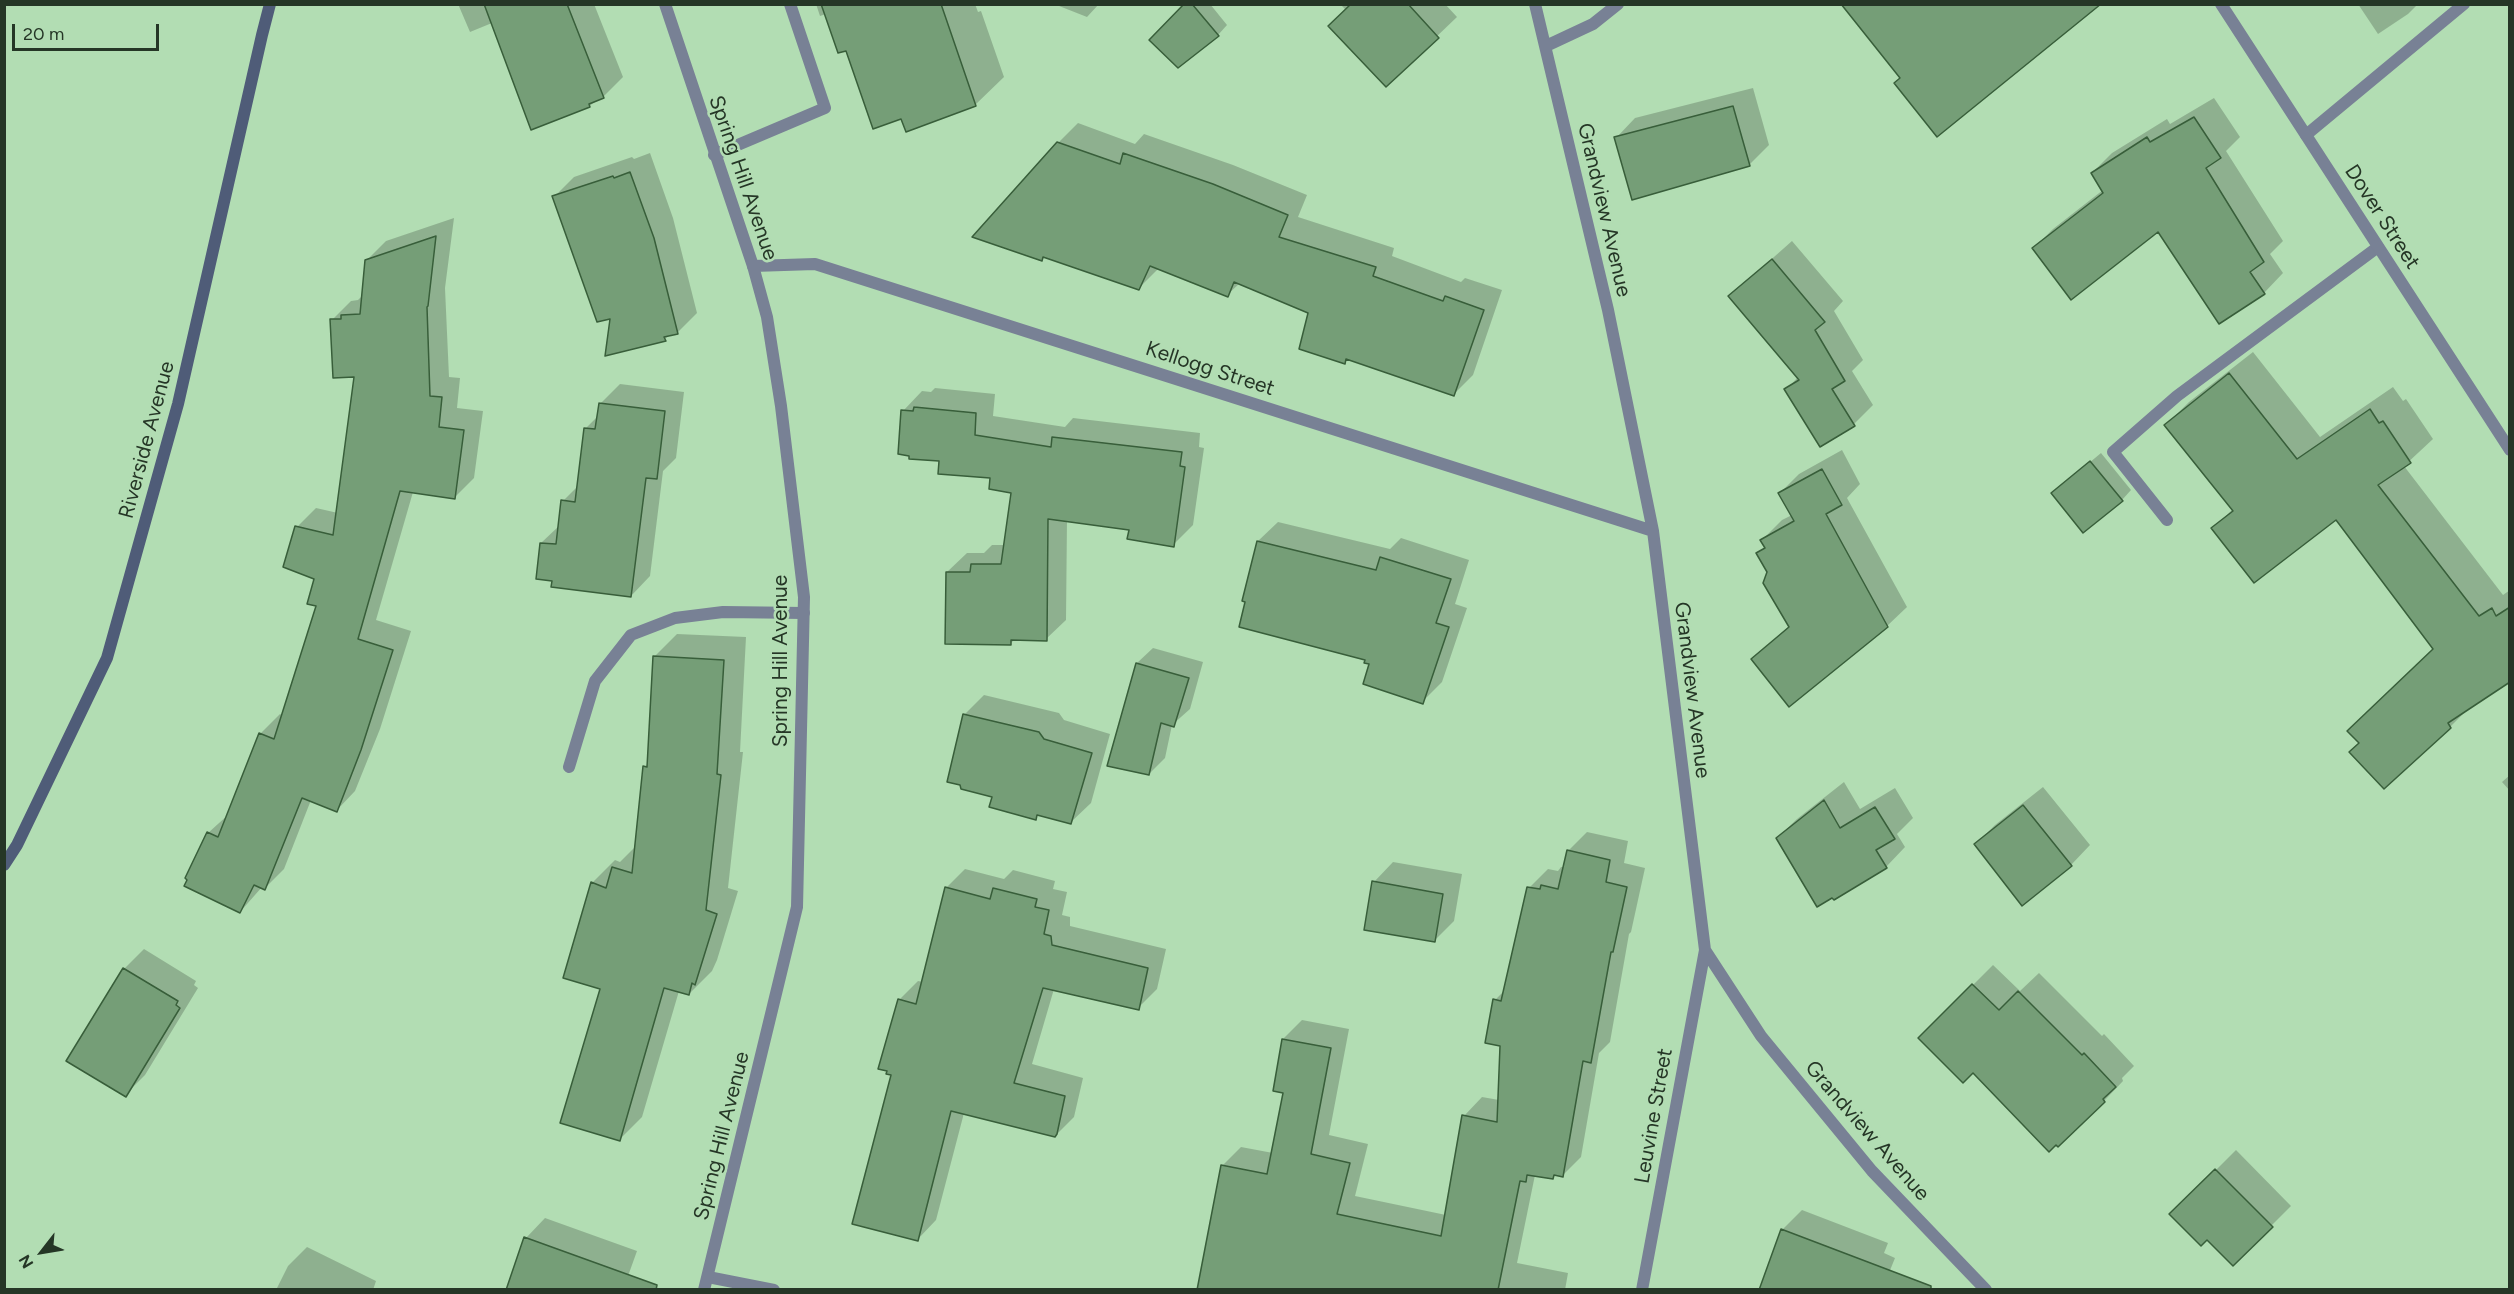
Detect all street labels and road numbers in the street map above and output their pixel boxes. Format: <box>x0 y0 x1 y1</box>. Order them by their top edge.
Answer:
street label: Spring Hill Avenue <box>703 92 783 264</box>
street label: Grandview Avenue <box>1572 121 1636 299</box>
street label: Dover Street <box>2339 160 2425 274</box>
street label: Kellogg Street <box>1142 336 1278 402</box>
street label: Riverside Avenue <box>114 359 180 521</box>
street label: Spring Hill Avenue <box>768 575 794 747</box>
street label: Grandview Avenue <box>1669 600 1715 780</box>
street label: Leuvine Street <box>1630 1046 1678 1186</box>
street label: Spring Hill Avenue <box>689 1049 755 1223</box>
street label: Grandview Avenue <box>1799 1056 1935 1206</box>

